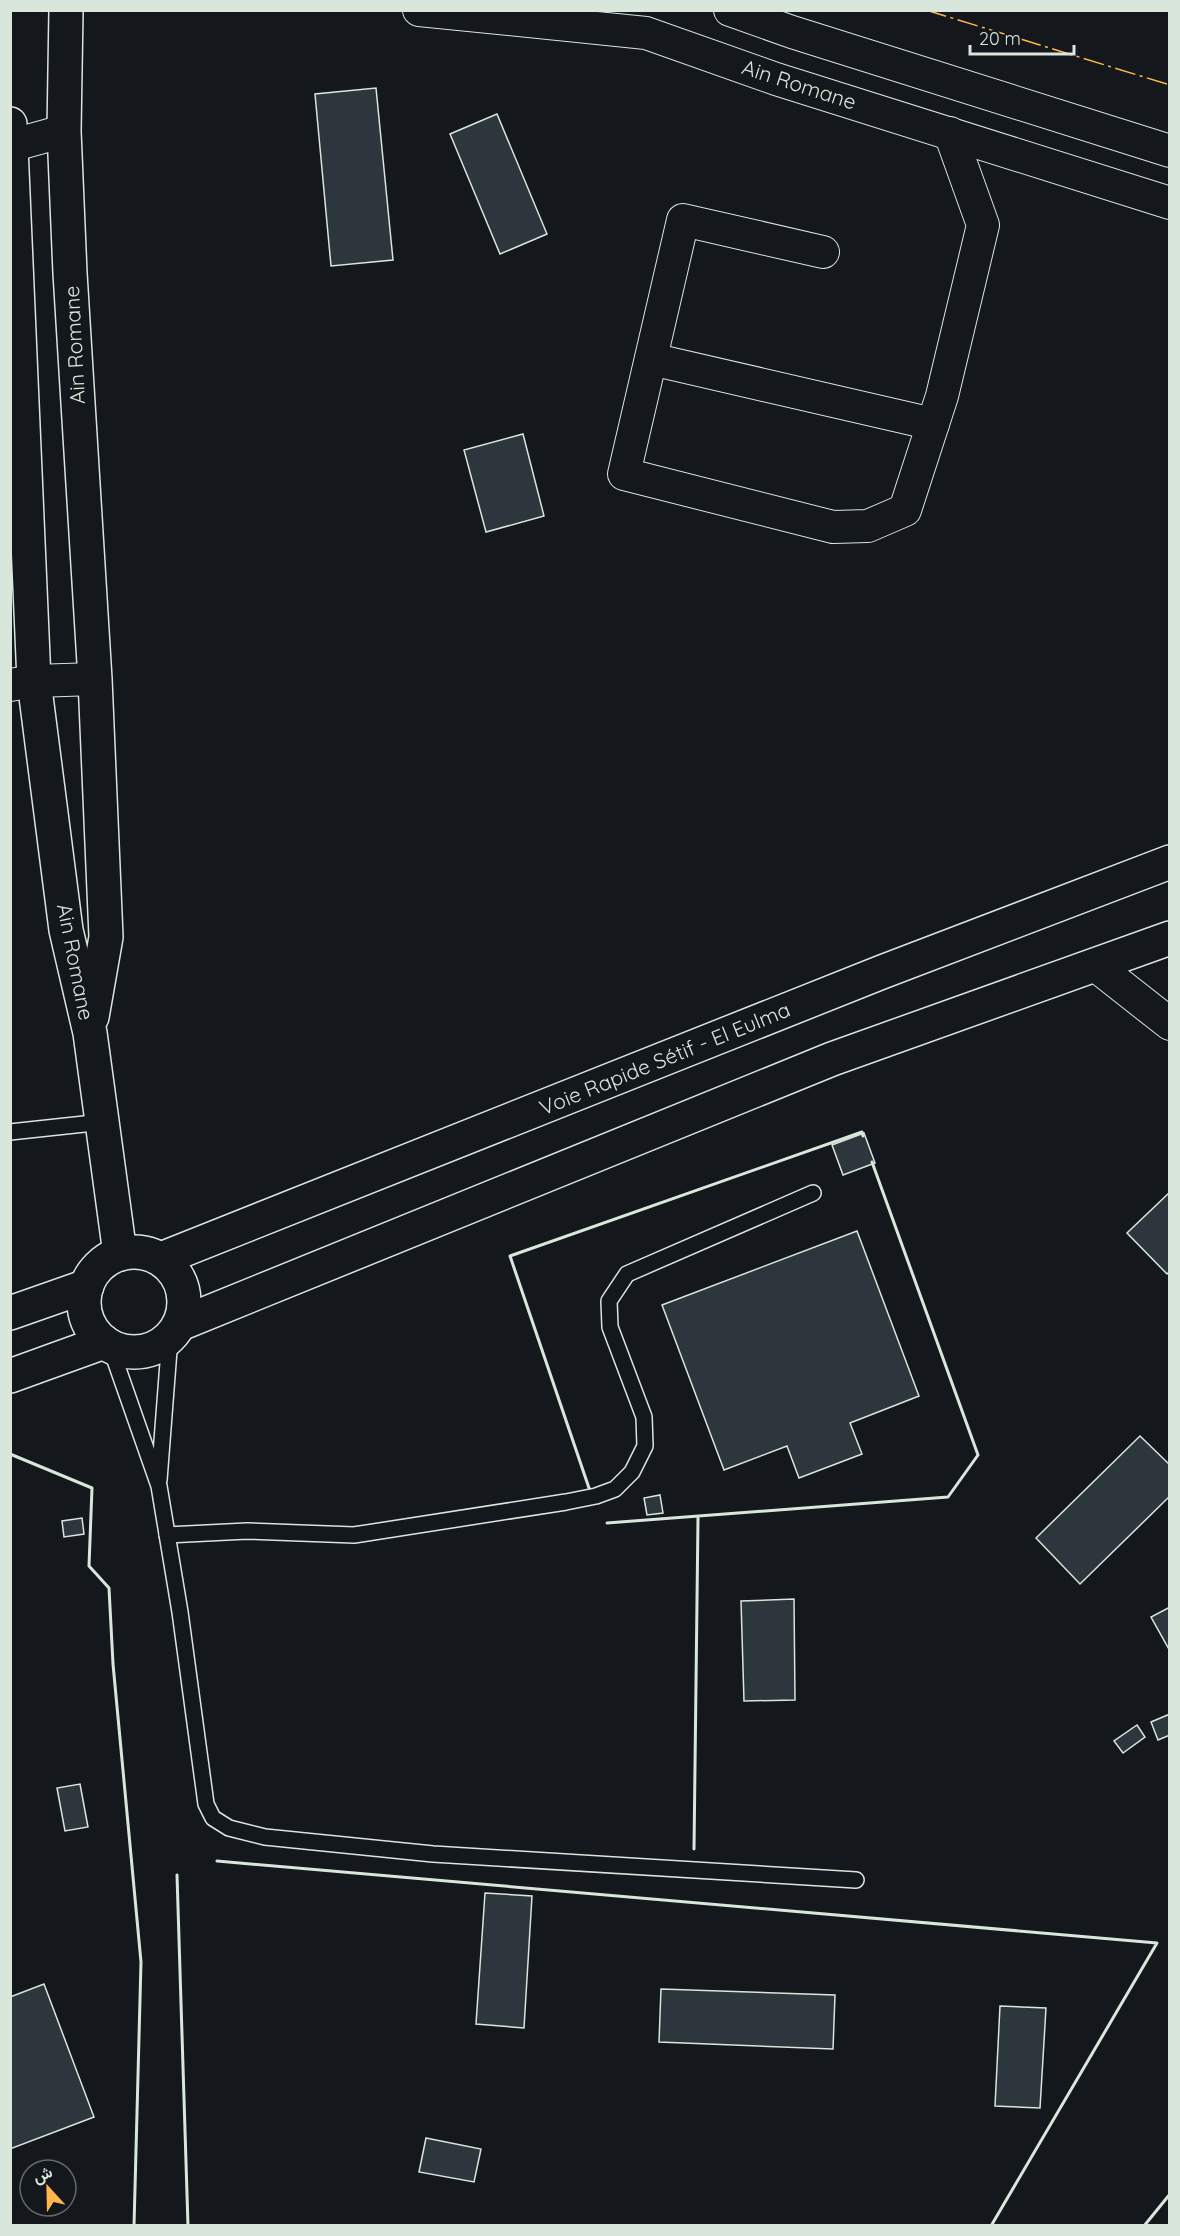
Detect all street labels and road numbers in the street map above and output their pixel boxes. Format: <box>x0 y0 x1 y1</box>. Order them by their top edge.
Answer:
street label: Ain Romane <box>739 53 860 115</box>
street label: Ain Romane <box>58 285 90 405</box>
street label: Ain Romane <box>52 901 100 1022</box>
street label: Voie Rapide Sétif - El Eulma <box>535 996 794 1120</box>

